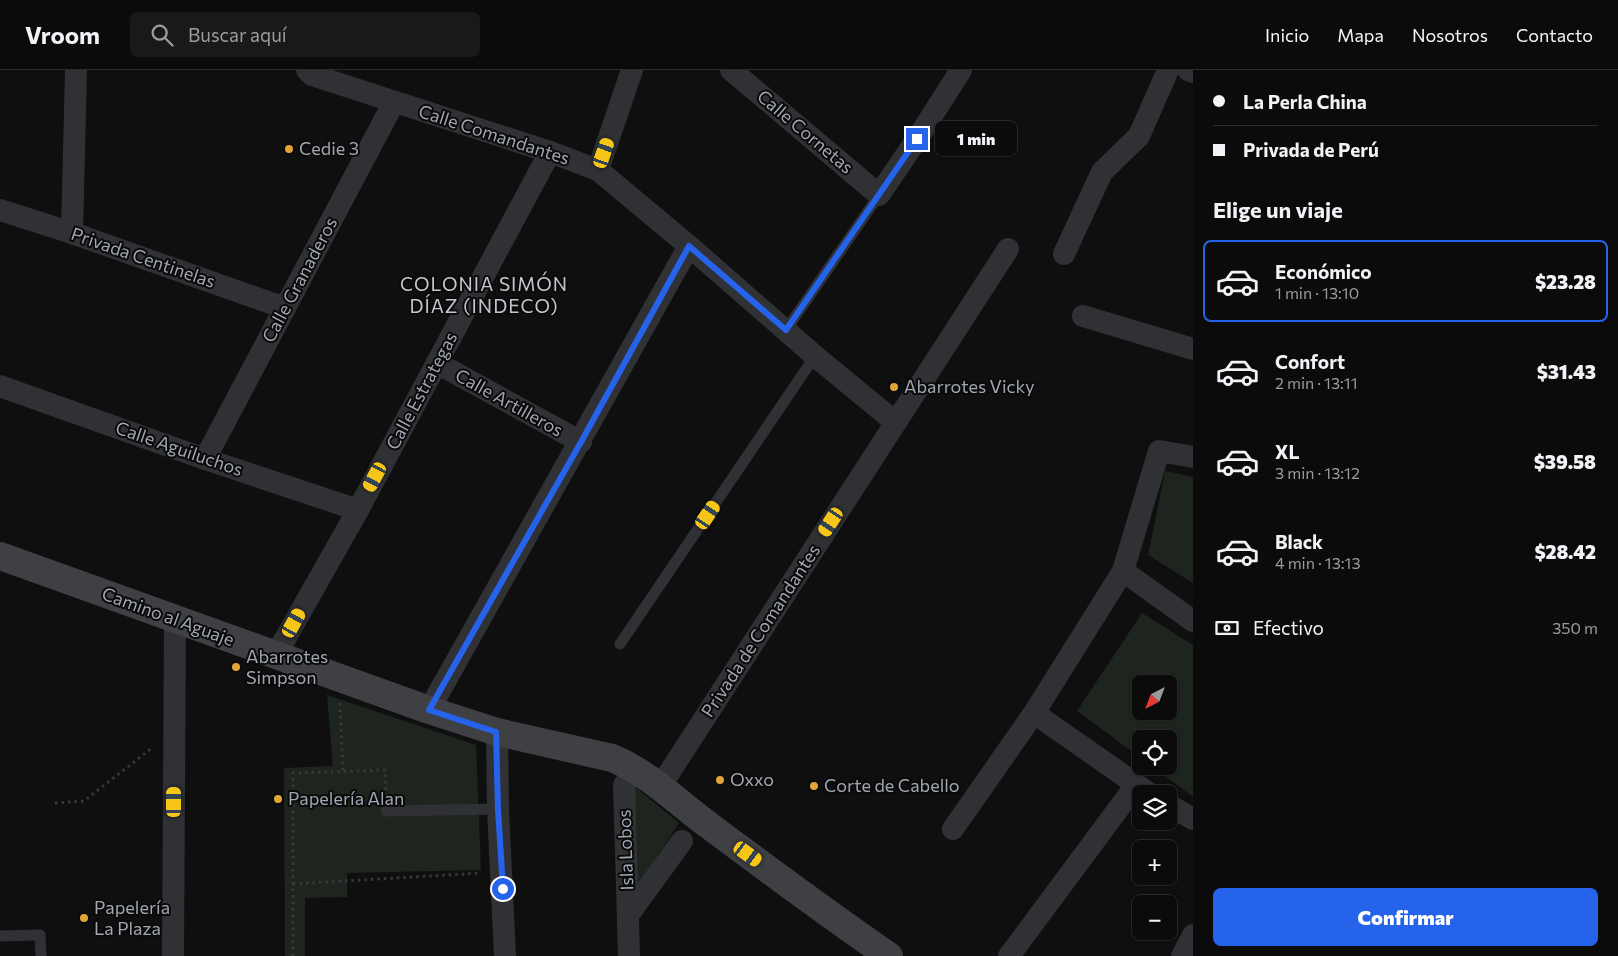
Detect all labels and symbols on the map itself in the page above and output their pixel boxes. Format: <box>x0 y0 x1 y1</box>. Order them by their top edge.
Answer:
street label: Calle Cornetas <box>753 85 858 178</box>
street label: Calle Comandantes <box>416 99 573 169</box>
callout: 1 min <box>934 122 1017 156</box>
route end <box>906 128 928 150</box>
car <box>592 136 615 170</box>
place label: Cedie 3 <box>299 137 359 159</box>
marker: Cedie 3 <box>283 143 295 155</box>
street label: Calle Granaderos <box>257 213 341 346</box>
street label: Privada Centinelas <box>68 222 218 292</box>
district label: COLONIA SIMÓN DÍAZ (INDECO) <box>400 271 568 317</box>
street label: Calle Estrategas <box>381 328 461 453</box>
street label: Calle Artilleros <box>452 363 567 441</box>
place label: Abarrotes Vicky <box>904 375 1035 397</box>
marker: Abarrotes Vicky <box>888 381 900 393</box>
street label: Calle Aguiluchos <box>113 416 246 480</box>
car <box>361 460 388 494</box>
car <box>693 498 722 532</box>
car <box>816 505 845 539</box>
street label: Privada de Comandantes <box>696 540 824 721</box>
street label: Camino al Aguaje <box>99 582 238 650</box>
car <box>280 606 307 640</box>
place label: Abarrotes Simpson <box>246 645 328 688</box>
marker: Abarrotes Simpson <box>230 661 242 673</box>
north arrow <box>1132 675 1178 720</box>
place label: Oxxo <box>730 768 774 790</box>
marker: Oxxo <box>714 774 726 786</box>
place label: Corte de Cabello <box>824 774 960 796</box>
marker: Corte de Cabello <box>808 780 820 792</box>
car <box>166 787 181 817</box>
place label: Papelería Alan <box>288 787 404 809</box>
marker: Papelería Alan <box>272 793 284 805</box>
street label: Isla Lobos <box>613 809 637 891</box>
car <box>731 839 764 869</box>
route start <box>492 878 514 900</box>
place label: Papelería La Plaza <box>94 896 170 939</box>
marker: Papelería La Plaza <box>78 912 90 924</box>

